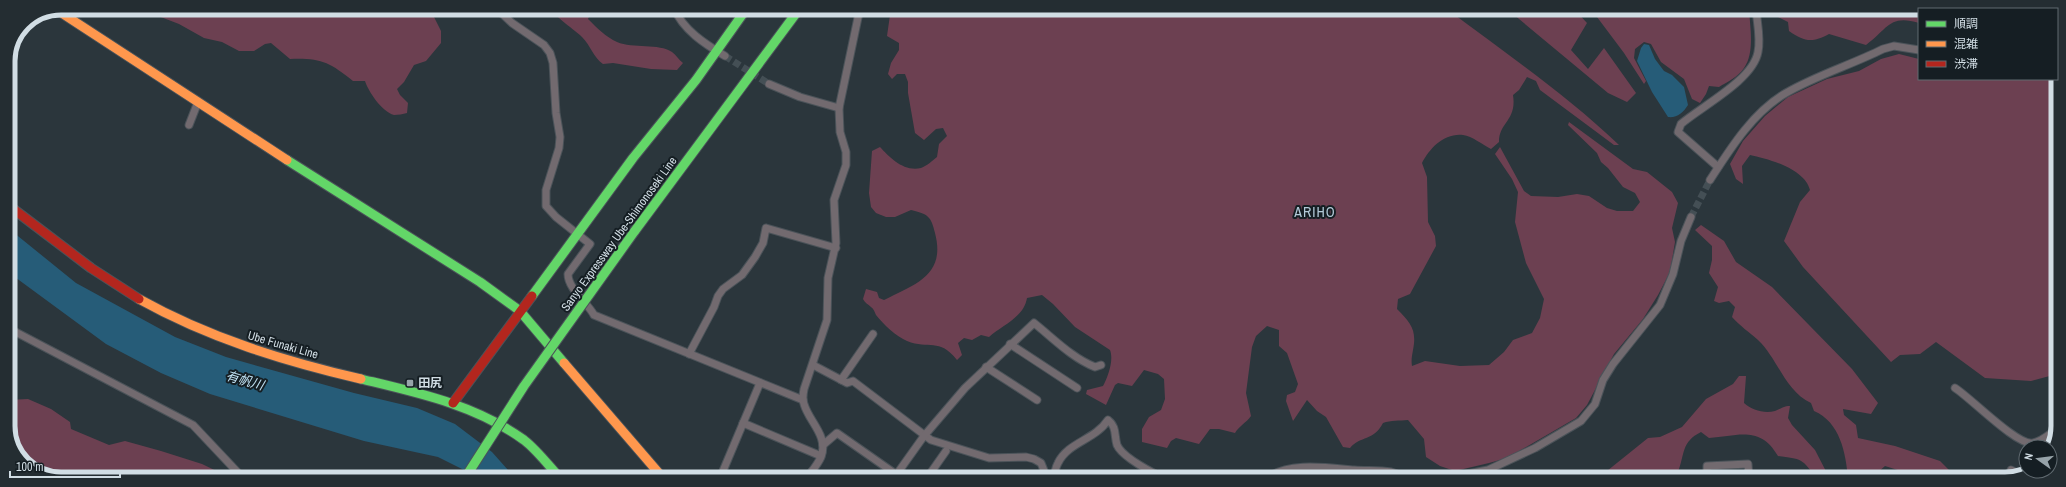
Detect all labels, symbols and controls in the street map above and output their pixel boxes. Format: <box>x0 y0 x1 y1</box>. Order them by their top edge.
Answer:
legend <box>1918 8 2058 80</box>
text: 順調 <box>1954 16 1978 32</box>
text: 混雑 <box>1954 36 1978 52</box>
text: 渋滞 <box>1954 56 1978 72</box>
street label: Sanyo Expressway Ube-Shimonoseki Line <box>558 154 680 314</box>
district label: ARIHO <box>1293 203 1336 221</box>
street label: Ube Funaki Line <box>246 327 320 363</box>
water label: 有帆川 <box>224 367 268 395</box>
place label: 田尻 <box>418 375 442 391</box>
marker: 田尻 <box>405 378 415 388</box>
north arrow <box>2018 439 2058 479</box>
text: N <box>2021 452 2036 461</box>
scale bar <box>10 453 120 479</box>
text: 100 m <box>16 459 43 475</box>

